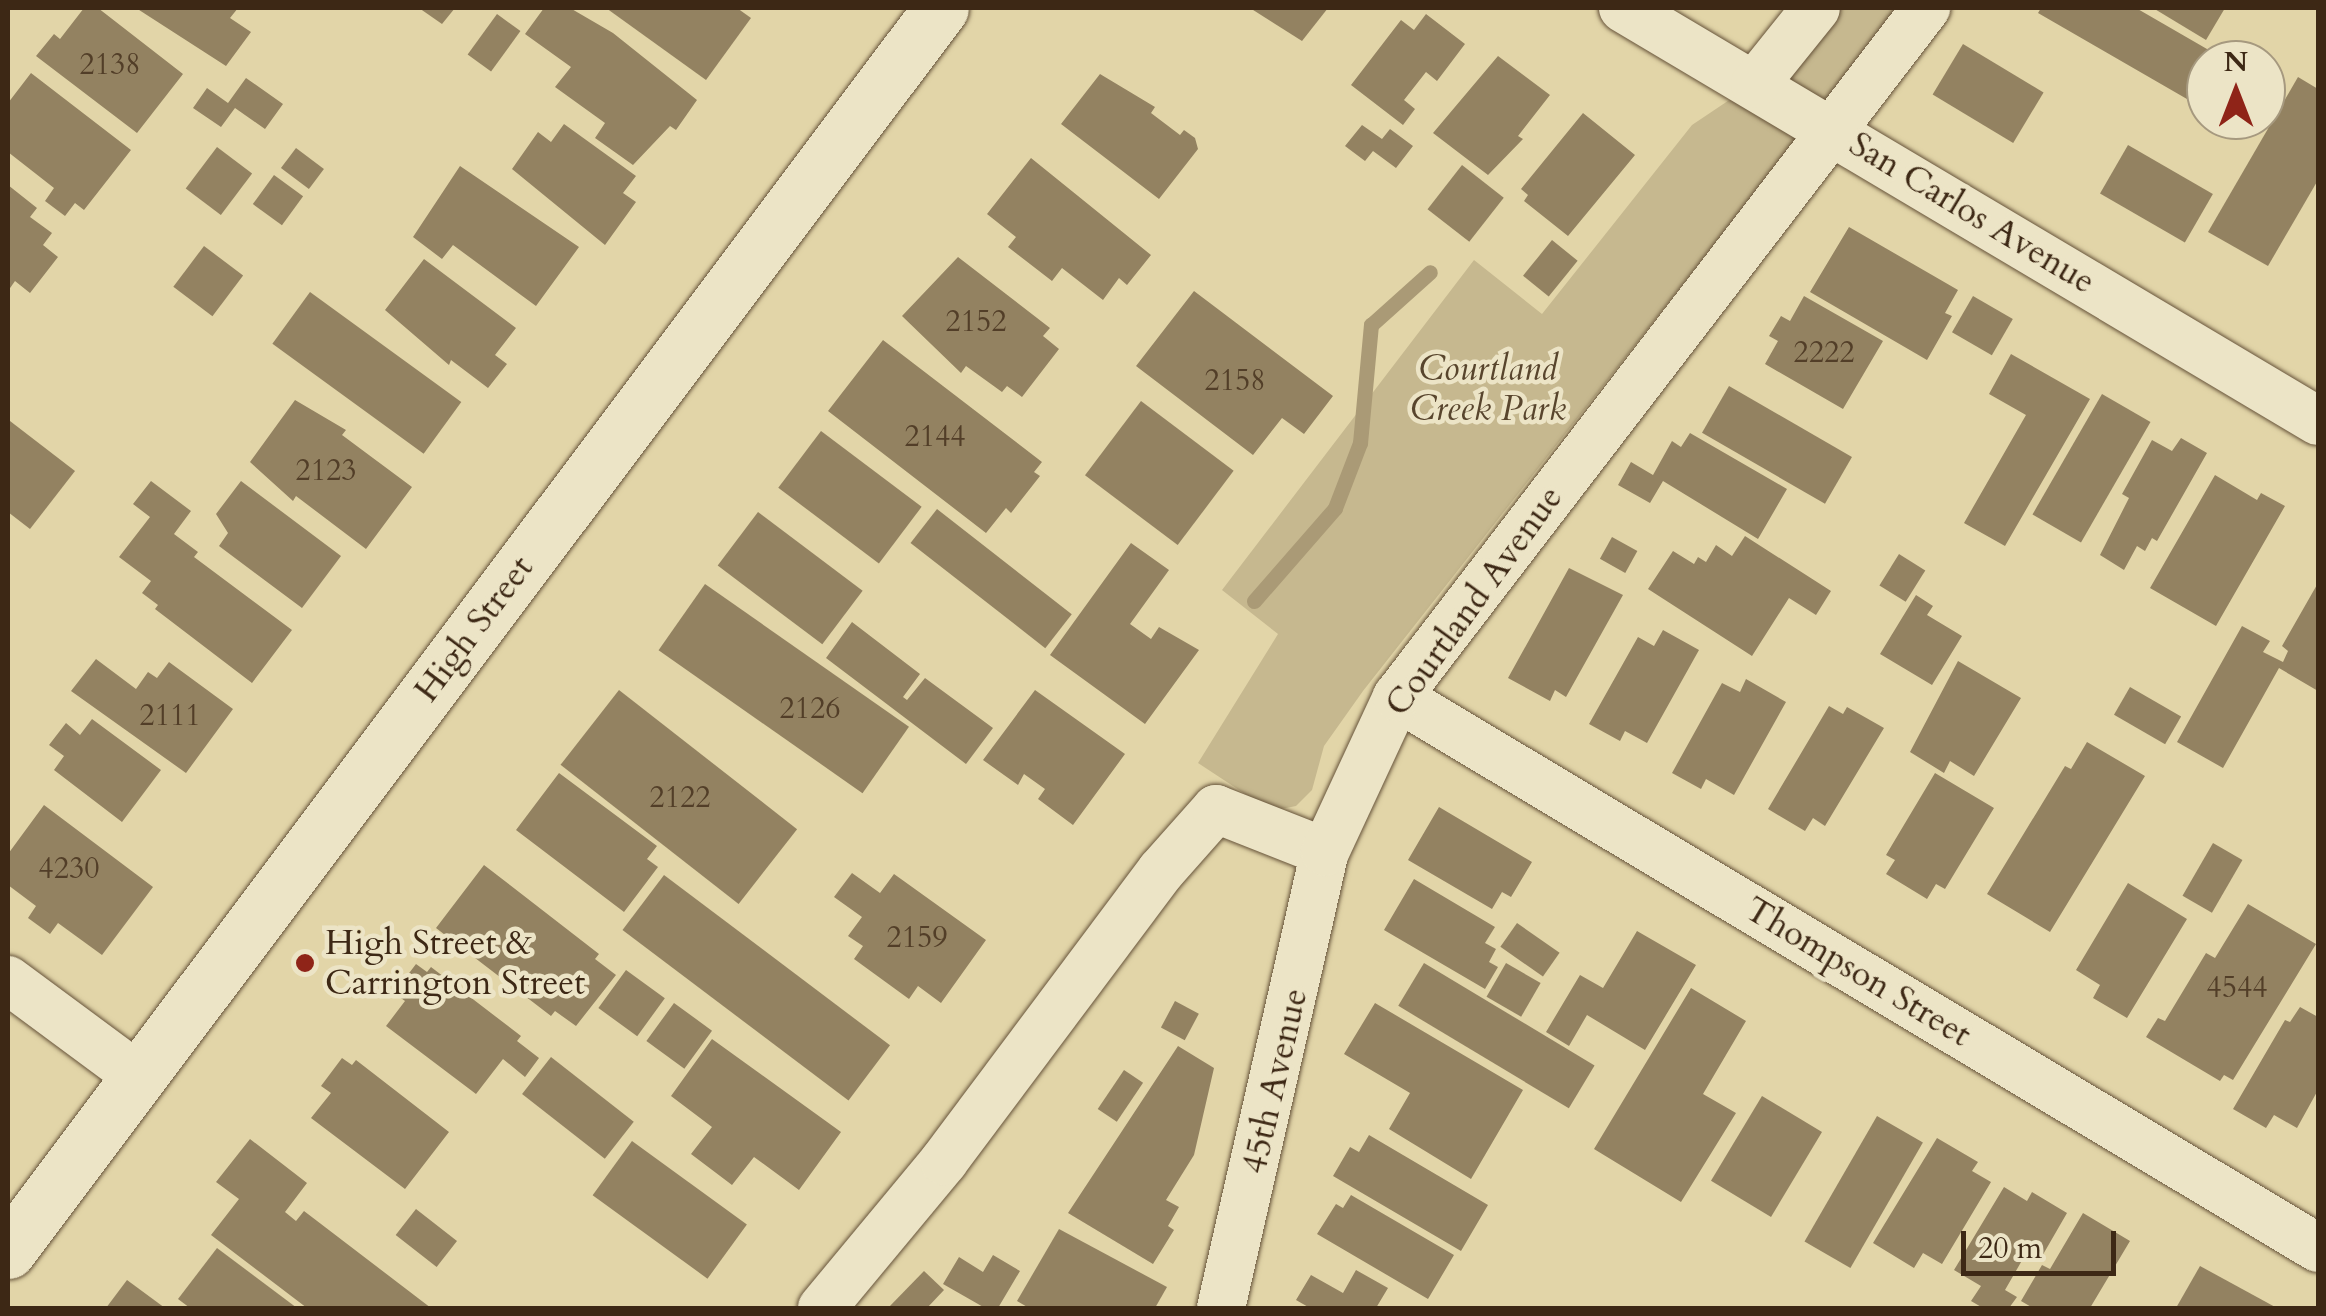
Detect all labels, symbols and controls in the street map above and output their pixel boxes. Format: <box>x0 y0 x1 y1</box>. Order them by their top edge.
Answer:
north arrow <box>2186 40 2286 140</box>
text: N <box>2224 43 2248 81</box>
house number: 2138 <box>79 47 141 83</box>
street label: San Carlos Avenue <box>1842 123 2102 303</box>
house number: 2152 <box>945 304 1007 340</box>
house number: 2222 <box>1793 335 1855 371</box>
park label: Courtland Creek Park <box>1410 348 1566 430</box>
house number: 2158 <box>1204 363 1266 399</box>
house number: 2144 <box>904 419 966 455</box>
house number: 2123 <box>295 453 357 489</box>
street label: Courtland Avenue <box>1376 478 1572 724</box>
street label: High Street <box>406 548 542 710</box>
house number: 2126 <box>779 691 841 727</box>
house number: 2111 <box>139 698 201 734</box>
house number: 2122 <box>649 780 711 816</box>
house number: 4230 <box>38 851 100 887</box>
street label: Thompson Street <box>1737 888 1979 1056</box>
house number: 2159 <box>886 920 948 956</box>
place label: High Street & Carrington Street <box>325 922 585 1004</box>
marker: High Street & Carrington Street <box>294 952 316 974</box>
house number: 4544 <box>2206 970 2268 1006</box>
street label: 45th Avenue <box>1233 984 1317 1178</box>
scale bar <box>1966 1211 2121 1273</box>
text: 20 m <box>1978 1228 2042 1269</box>

